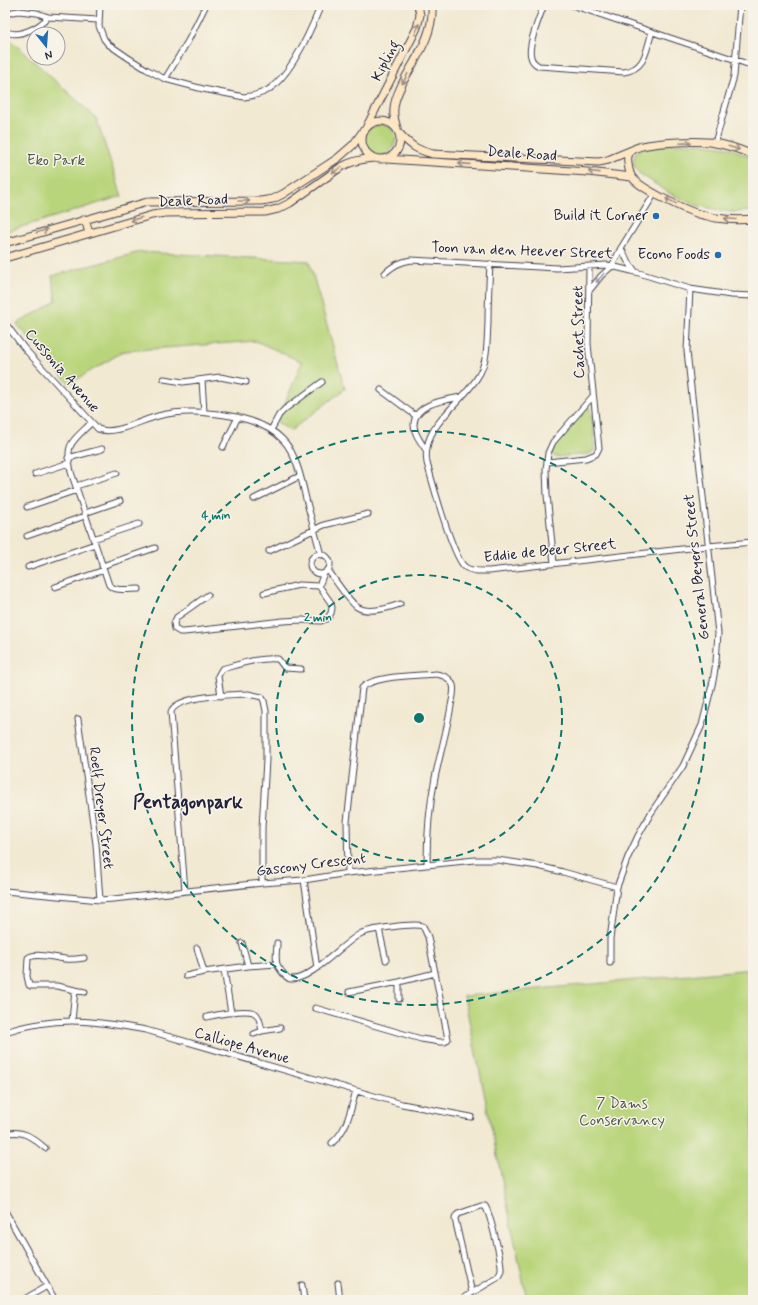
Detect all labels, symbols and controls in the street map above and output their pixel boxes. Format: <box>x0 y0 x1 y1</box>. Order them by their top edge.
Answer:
one-way arrow <box>413 23 421 35</box>
north arrow <box>26 26 66 66</box>
street label: Kipling <box>367 37 406 86</box>
text: N <box>43 47 54 62</box>
one-way arrow <box>401 73 408 85</box>
one-way arrow <box>679 139 692 146</box>
street label: Deale Road <box>486 142 558 166</box>
one-way arrow <box>727 145 740 152</box>
park label: Eko Park <box>27 151 86 171</box>
one-way arrow <box>458 160 471 167</box>
one-way arrow <box>332 166 343 174</box>
one-way arrow <box>588 169 601 176</box>
street label: Deale Road <box>158 190 228 212</box>
one-way arrow <box>237 197 250 205</box>
one-way arrow <box>666 197 678 204</box>
place label: Build it Corner <box>554 206 649 226</box>
marker: Build it Corner <box>651 211 661 221</box>
one-way arrow <box>724 215 737 223</box>
one-way arrow <box>130 216 143 224</box>
one-way arrow <box>36 227 49 234</box>
street label: Toon van den Heever Street <box>431 238 613 264</box>
place label: Econo Foods <box>638 245 710 265</box>
marker: Econo Foods <box>713 250 723 260</box>
one-way arrow <box>595 273 605 283</box>
street label: Cachet Street <box>568 285 590 379</box>
street label: Cussonia Avenue <box>20 325 104 417</box>
street label: General Beyers Street <box>679 493 715 641</box>
text: 4 min <box>201 508 231 524</box>
street label: Eddie de Beer Street <box>483 534 617 568</box>
text: 2 min <box>304 610 332 626</box>
centre of rings <box>412 711 426 725</box>
street label: Roelf Dreyer Street <box>84 746 118 871</box>
district label: Pentagonpark <box>133 790 243 816</box>
street label: Gascony Crescent <box>255 848 367 882</box>
street label: Calliope Avenue <box>192 1023 292 1069</box>
park label: 7 Dams Conservancy <box>579 1094 665 1131</box>

